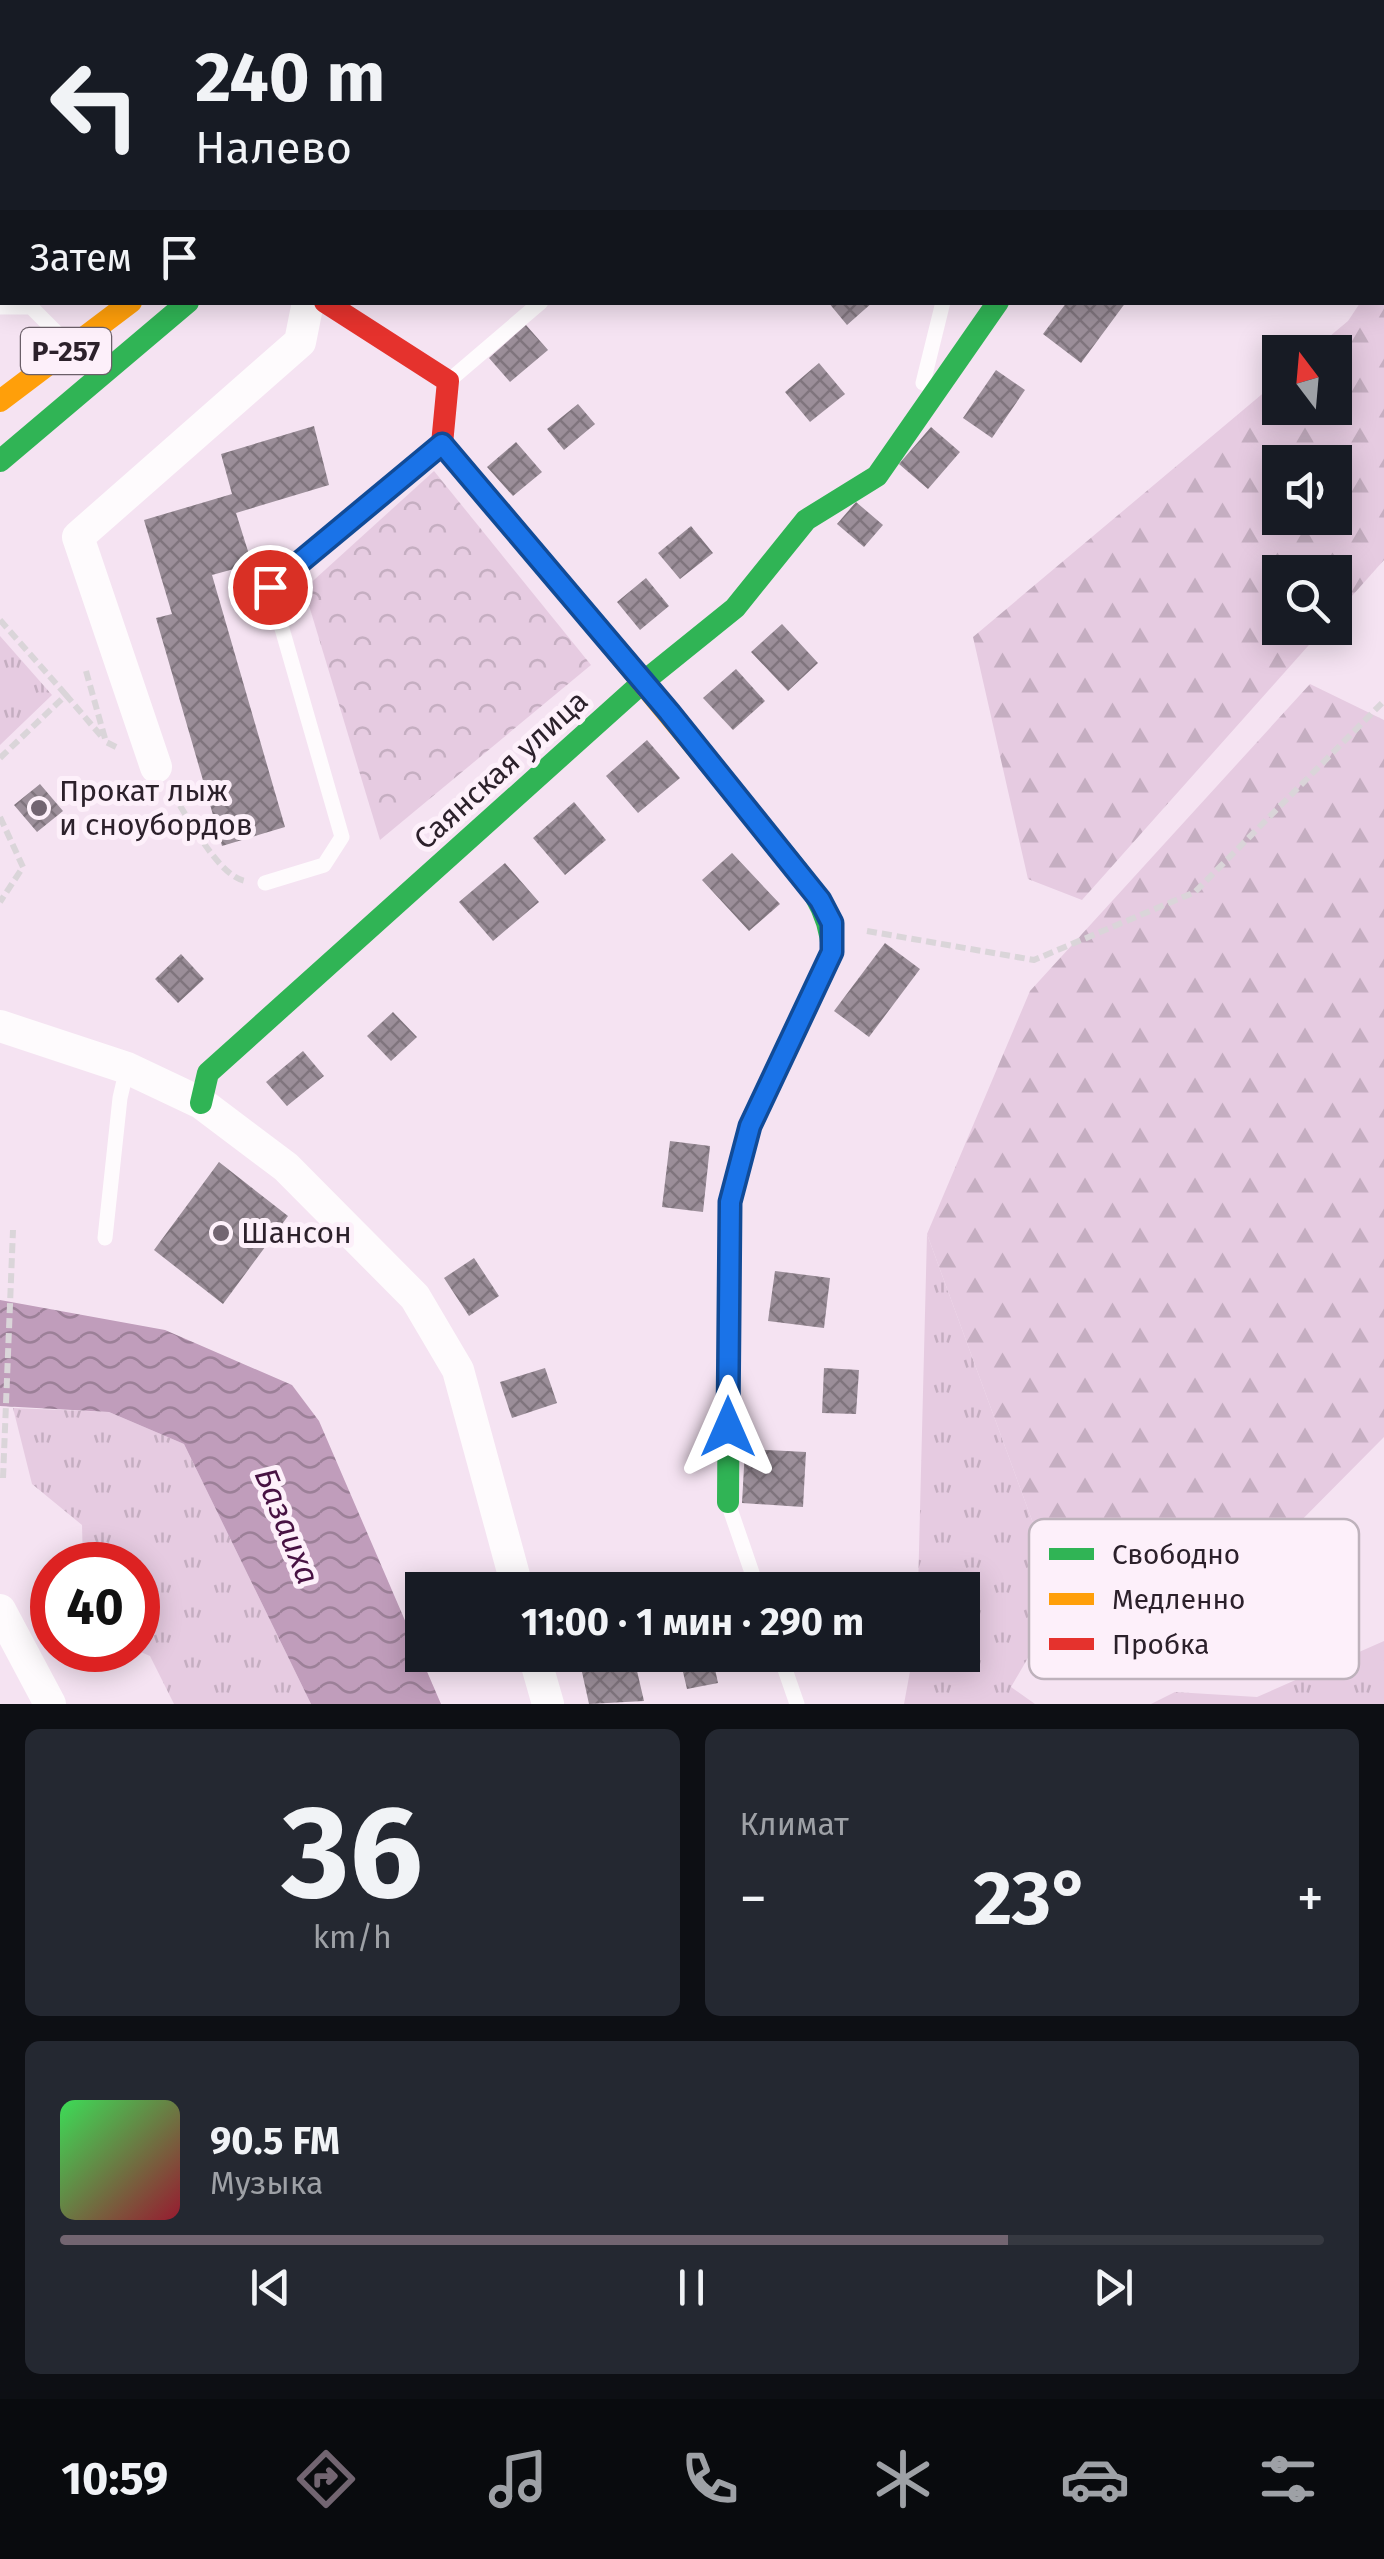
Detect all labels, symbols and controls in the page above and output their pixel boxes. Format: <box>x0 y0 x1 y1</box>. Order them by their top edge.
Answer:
text: 240 m <box>195 36 385 120</box>
icon: left <box>30 40 160 170</box>
text: Налево <box>195 121 352 175</box>
icon: arrive <box>152 230 207 285</box>
text: Затем <box>30 235 132 281</box>
road number: Р-257 <box>21 328 111 374</box>
north arrow <box>1262 335 1352 425</box>
map controls <box>1262 335 1352 645</box>
button: sound <box>1262 445 1352 535</box>
pin <box>228 545 313 630</box>
button: search <box>1262 555 1352 645</box>
icon: arrive <box>243 560 298 615</box>
street label: Саянская улица <box>407 683 595 857</box>
place label: Прокат лыж и сноубордов <box>59 773 253 843</box>
marker: Прокат лыж и сноубордов <box>28 797 50 819</box>
place label: Шансон <box>241 1215 352 1251</box>
marker: Шансон <box>210 1222 232 1244</box>
position arrow <box>676 1375 780 1479</box>
water label: Базаиха <box>247 1462 327 1590</box>
legend <box>1029 1519 1359 1679</box>
text: Свободно <box>1112 1538 1240 1571</box>
speed limit sign: 40 <box>30 1542 160 1672</box>
text: Медленно <box>1112 1583 1245 1616</box>
text: 11:00 · 1 мин · 290 m <box>521 1599 864 1645</box>
text: Пробка <box>1112 1628 1209 1661</box>
text: 36 <box>282 1775 423 1931</box>
text: Климат <box>740 1805 849 1843</box>
text: 23° <box>974 1854 1090 1944</box>
text: − <box>740 1866 767 1932</box>
text: + <box>1297 1866 1324 1932</box>
text: km/h <box>313 1918 392 1956</box>
text: 90.5 FM <box>210 2118 340 2164</box>
text: Музыка <box>210 2164 323 2202</box>
icon: previous <box>243 2260 298 2315</box>
icon: pause <box>664 2260 719 2315</box>
icon: next <box>1086 2260 1141 2315</box>
icon: directions <box>291 2444 361 2514</box>
icon: music <box>483 2444 553 2514</box>
icon: phone <box>675 2444 745 2514</box>
icon: climate <box>868 2444 938 2514</box>
icon: car <box>1060 2444 1130 2514</box>
icon: filters <box>1253 2444 1323 2514</box>
text: 10:59 <box>61 2452 168 2506</box>

